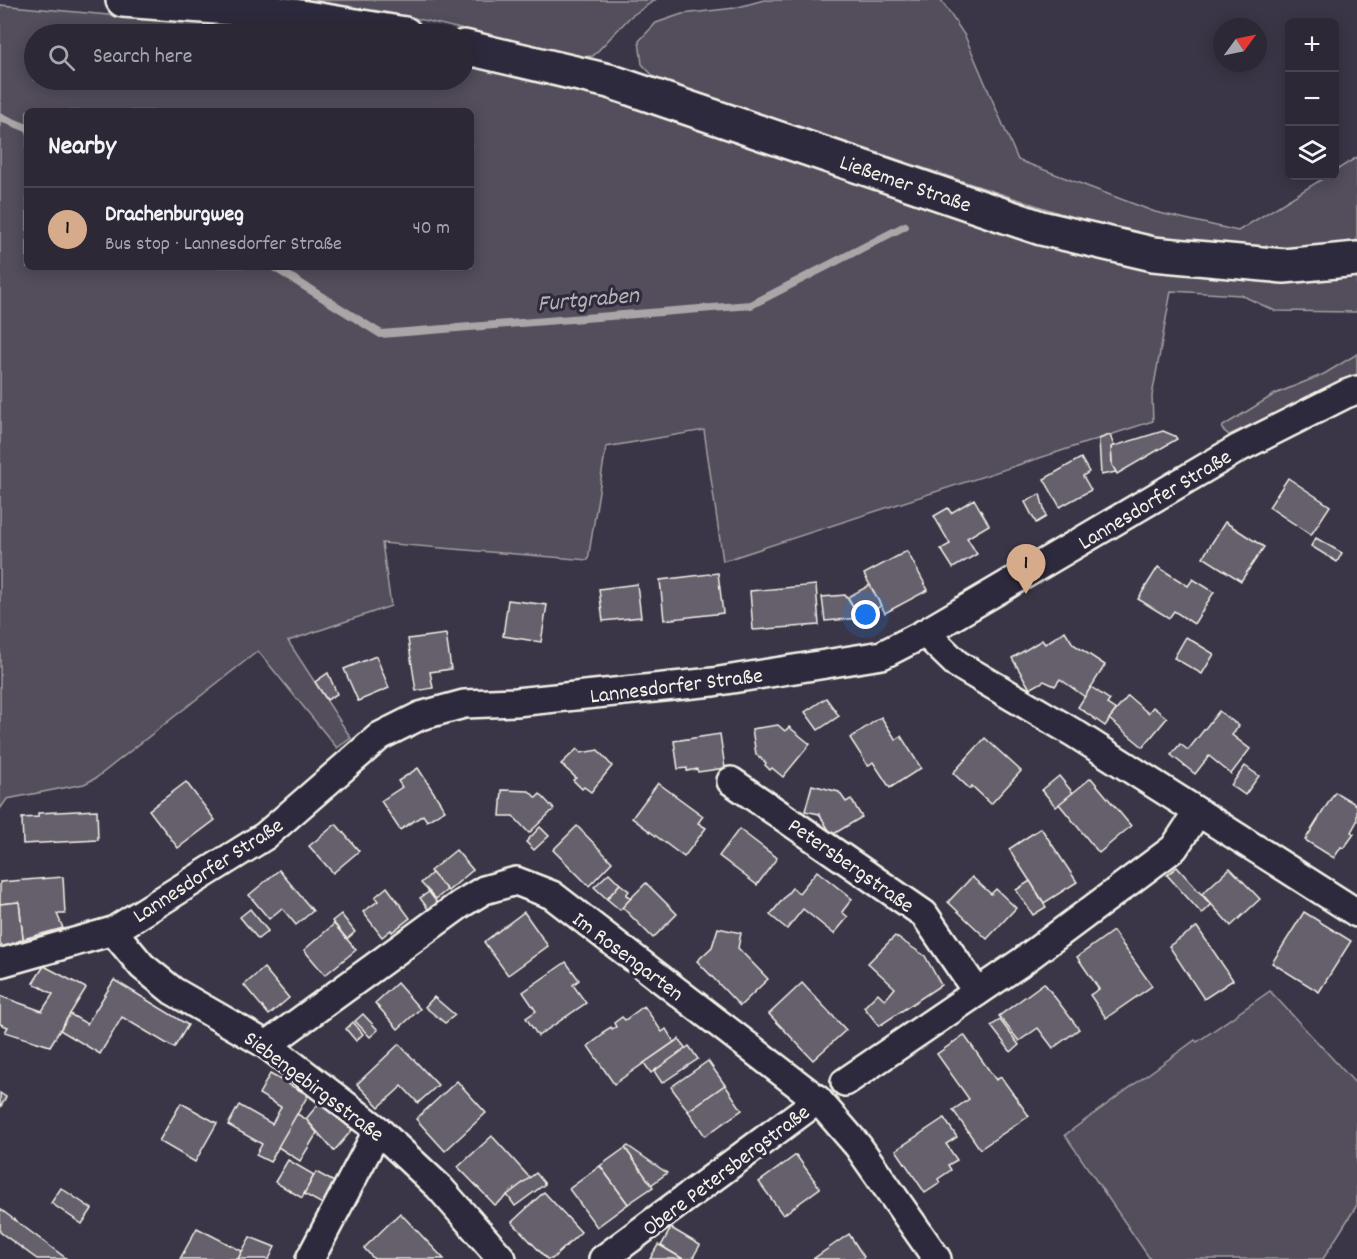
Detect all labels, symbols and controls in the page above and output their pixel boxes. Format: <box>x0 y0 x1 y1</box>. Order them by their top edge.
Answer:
north arrow <box>1213 18 1267 72</box>
map controls <box>1285 18 1339 180</box>
button: + <box>1285 18 1339 72</box>
search box <box>24 24 474 90</box>
icon: search <box>45 41 78 74</box>
text: Search here <box>93 42 192 73</box>
button: − <box>1285 72 1339 126</box>
button: layers <box>1285 126 1339 180</box>
text: Nearby <box>48 129 116 166</box>
street label: Ließemer Straße <box>835 148 975 222</box>
text: Drachenburgweg <box>105 200 244 231</box>
text: 1 <box>65 215 70 243</box>
text: 40 m <box>412 215 450 243</box>
text: Bus stop · Lannesdorfer Straße <box>105 231 342 259</box>
water label: Furtgraben <box>536 280 641 322</box>
street label: Lannesdorfer Straße <box>1073 443 1238 559</box>
pin: 1 <box>1006 544 1046 594</box>
your location <box>851 600 880 629</box>
street label: Lannesdorfer Straße <box>588 661 765 713</box>
street label: Lannesdorfer Straße <box>128 812 290 932</box>
street label: Petersbergstraße <box>781 812 919 922</box>
street label: Im Rosengarten <box>565 905 689 1010</box>
street label: Siebengebirgsstraße <box>236 1025 390 1151</box>
street label: Obere Petersbergstraße <box>637 1098 817 1245</box>

